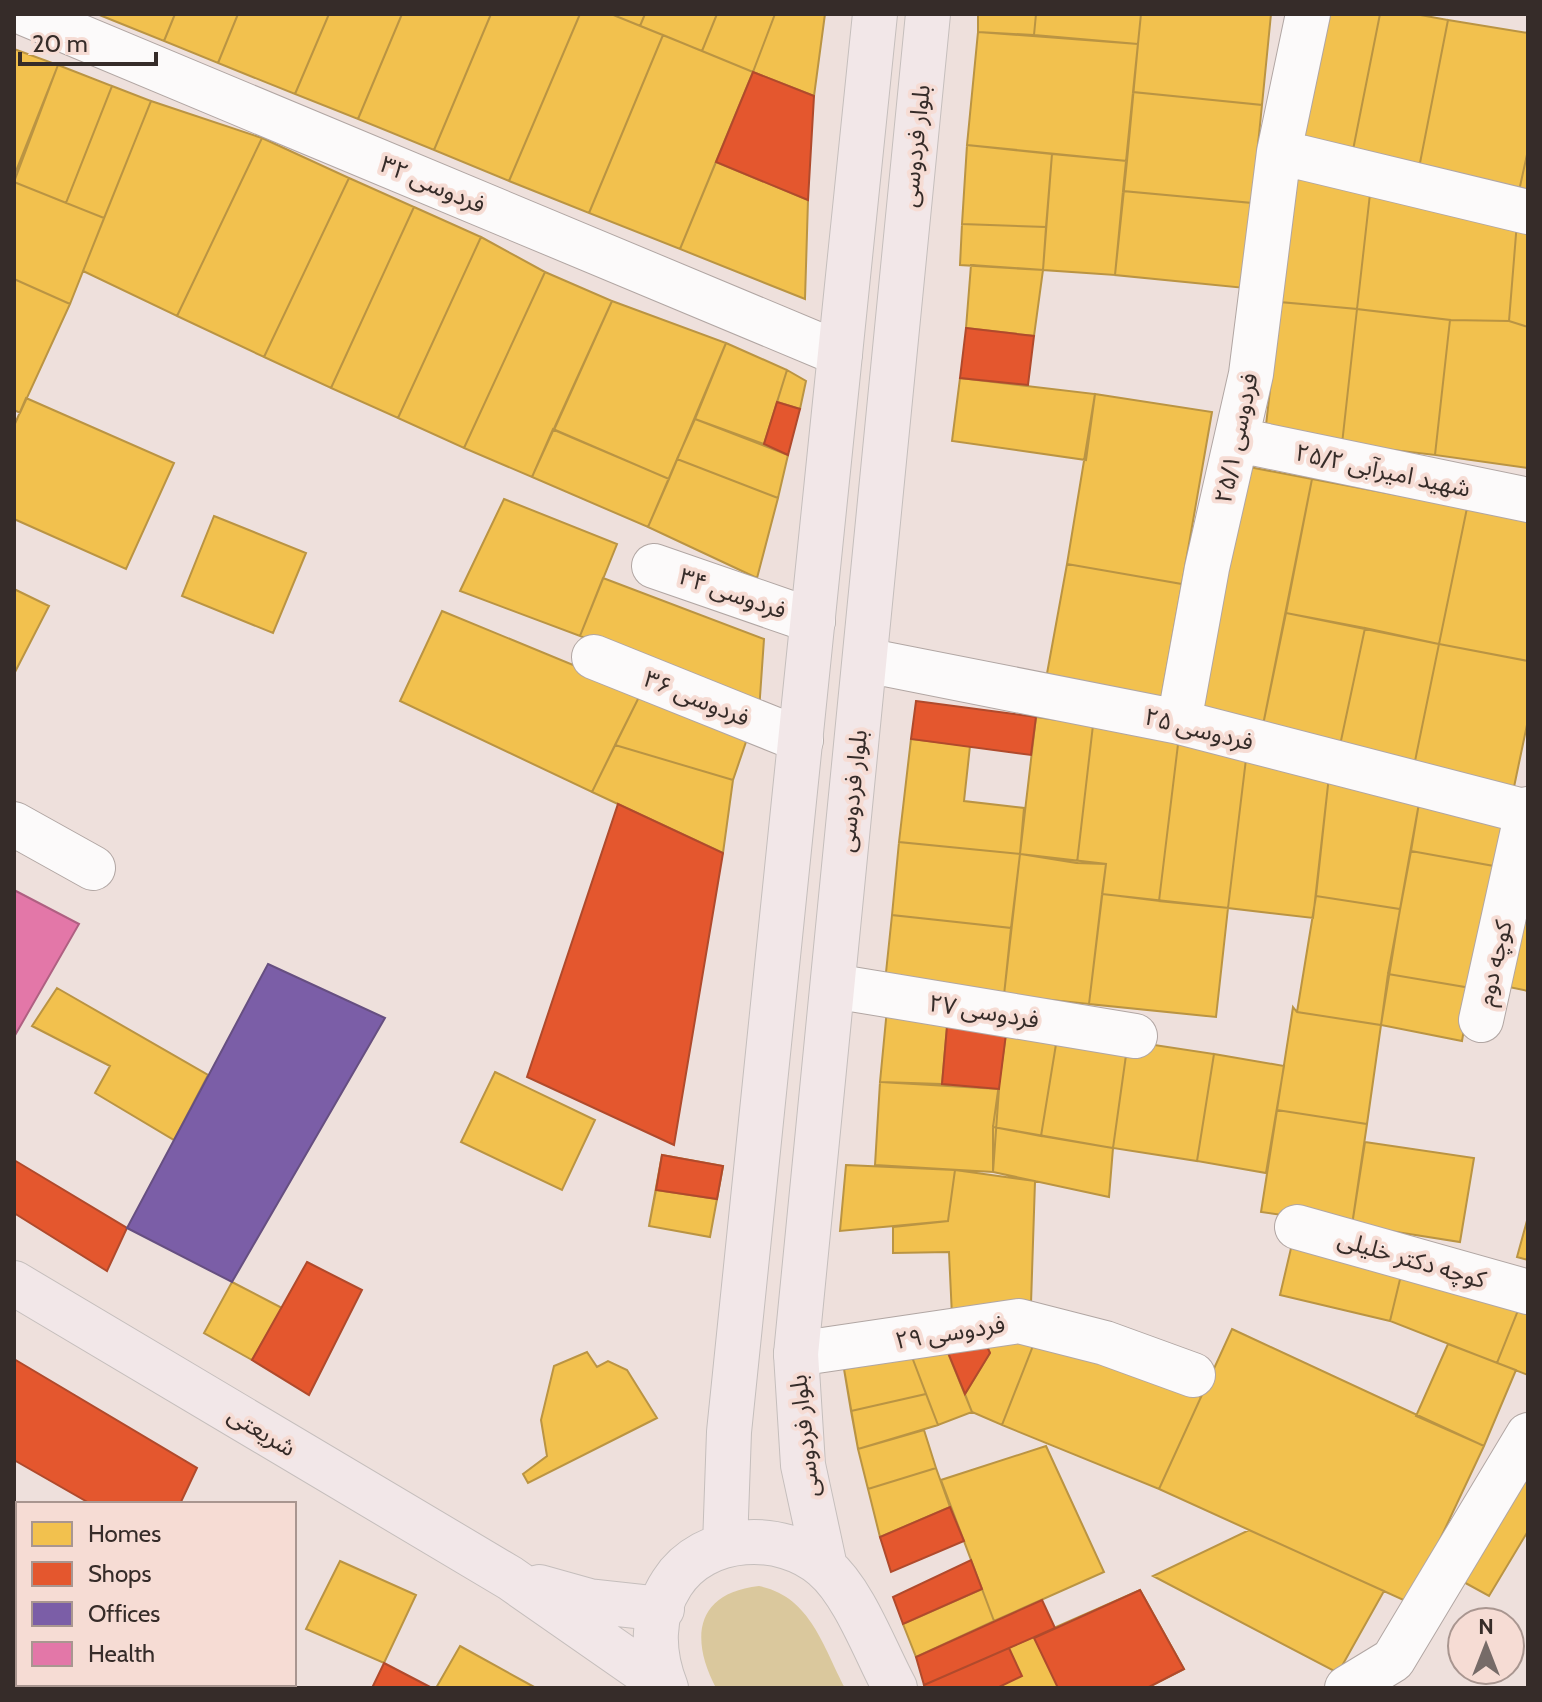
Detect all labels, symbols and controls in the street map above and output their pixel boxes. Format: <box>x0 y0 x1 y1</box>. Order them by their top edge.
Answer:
scale bar <box>20 16 156 66</box>
text: 20 m <box>32 29 88 58</box>
street label: بلوار فردوسی <box>894 83 936 209</box>
street label: فردوسی ۳۲ <box>376 149 490 219</box>
street label: فردوسی ۲۵/۱ <box>1208 370 1264 506</box>
street label: شهید امیرآبی ۲۵/۲ <box>1293 437 1473 503</box>
street label: فردوسی ۳۴ <box>676 561 790 625</box>
street label: فردوسی ۳۶ <box>640 664 754 732</box>
street label: فردوسی ۲۵ <box>1142 701 1256 757</box>
street label: بلوار فردوسی <box>831 728 873 854</box>
street label: کوچه دوم <box>1470 917 1522 1009</box>
street label: فردوسی ۲۷ <box>927 988 1041 1034</box>
street label: کوچه دکتر خلیلی <box>1334 1224 1490 1295</box>
street label: فردوسی ۲۹ <box>893 1309 1007 1355</box>
street label: بلوار فردوسی <box>783 1373 825 1499</box>
street label: شریعتی <box>223 1400 301 1462</box>
legend <box>16 1502 296 1686</box>
text: Homes <box>88 1519 161 1548</box>
text: Shops <box>88 1559 151 1588</box>
text: Offices <box>88 1599 160 1628</box>
north arrow <box>1446 1606 1526 1686</box>
text: N <box>1478 1613 1494 1640</box>
text: Health <box>88 1639 155 1668</box>

